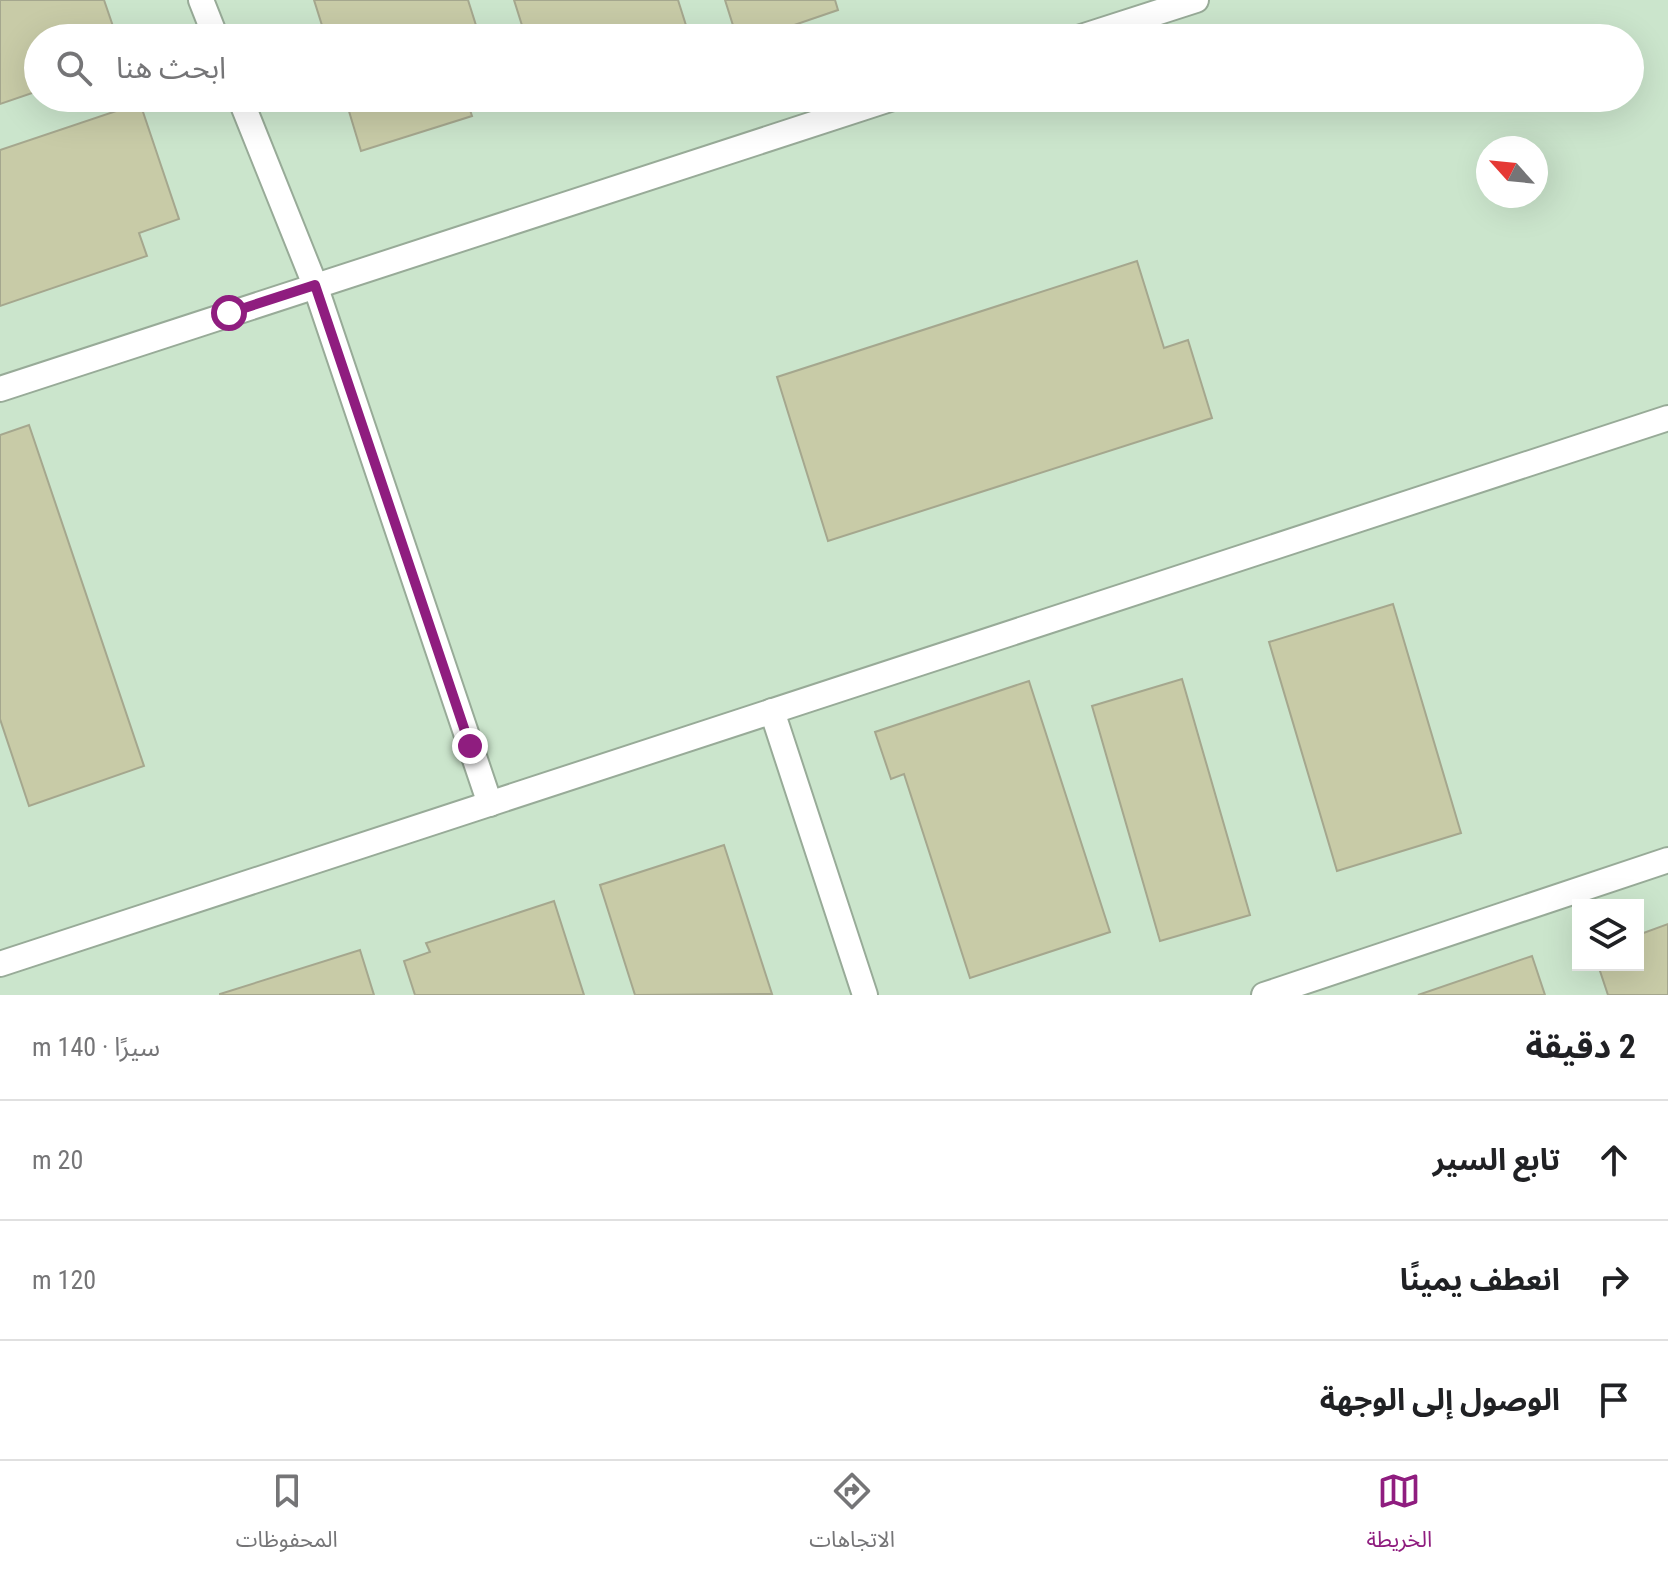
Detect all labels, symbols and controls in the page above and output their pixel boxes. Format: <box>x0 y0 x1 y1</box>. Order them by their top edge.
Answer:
search box <box>24 24 1644 112</box>
icon: search <box>52 46 96 90</box>
text: ابحث هنا <box>116 50 226 85</box>
north arrow <box>1476 136 1548 208</box>
route start <box>211 295 247 331</box>
route end <box>452 728 488 764</box>
map controls <box>1572 899 1644 971</box>
button: layers <box>1572 899 1644 971</box>
text: 2 دقيقة <box>1525 1026 1636 1066</box>
text: سيرًا · 140 m <box>32 1032 160 1062</box>
icon: ahead <box>1592 1138 1636 1182</box>
text: تابع السير <box>1433 1142 1560 1177</box>
text: 20 m <box>32 1145 83 1175</box>
icon: right <box>1592 1258 1636 1302</box>
text: انعطف يمينًا <box>1400 1262 1560 1297</box>
text: 120 m <box>32 1265 96 1295</box>
icon: arrive <box>1592 1378 1636 1422</box>
text: الوصول إلى الوجهة <box>1320 1382 1560 1417</box>
tab: المحفوظات <box>236 1469 338 1563</box>
tab: الاتجاهات <box>809 1469 895 1563</box>
tab: الخريطة <box>1366 1469 1432 1563</box>

